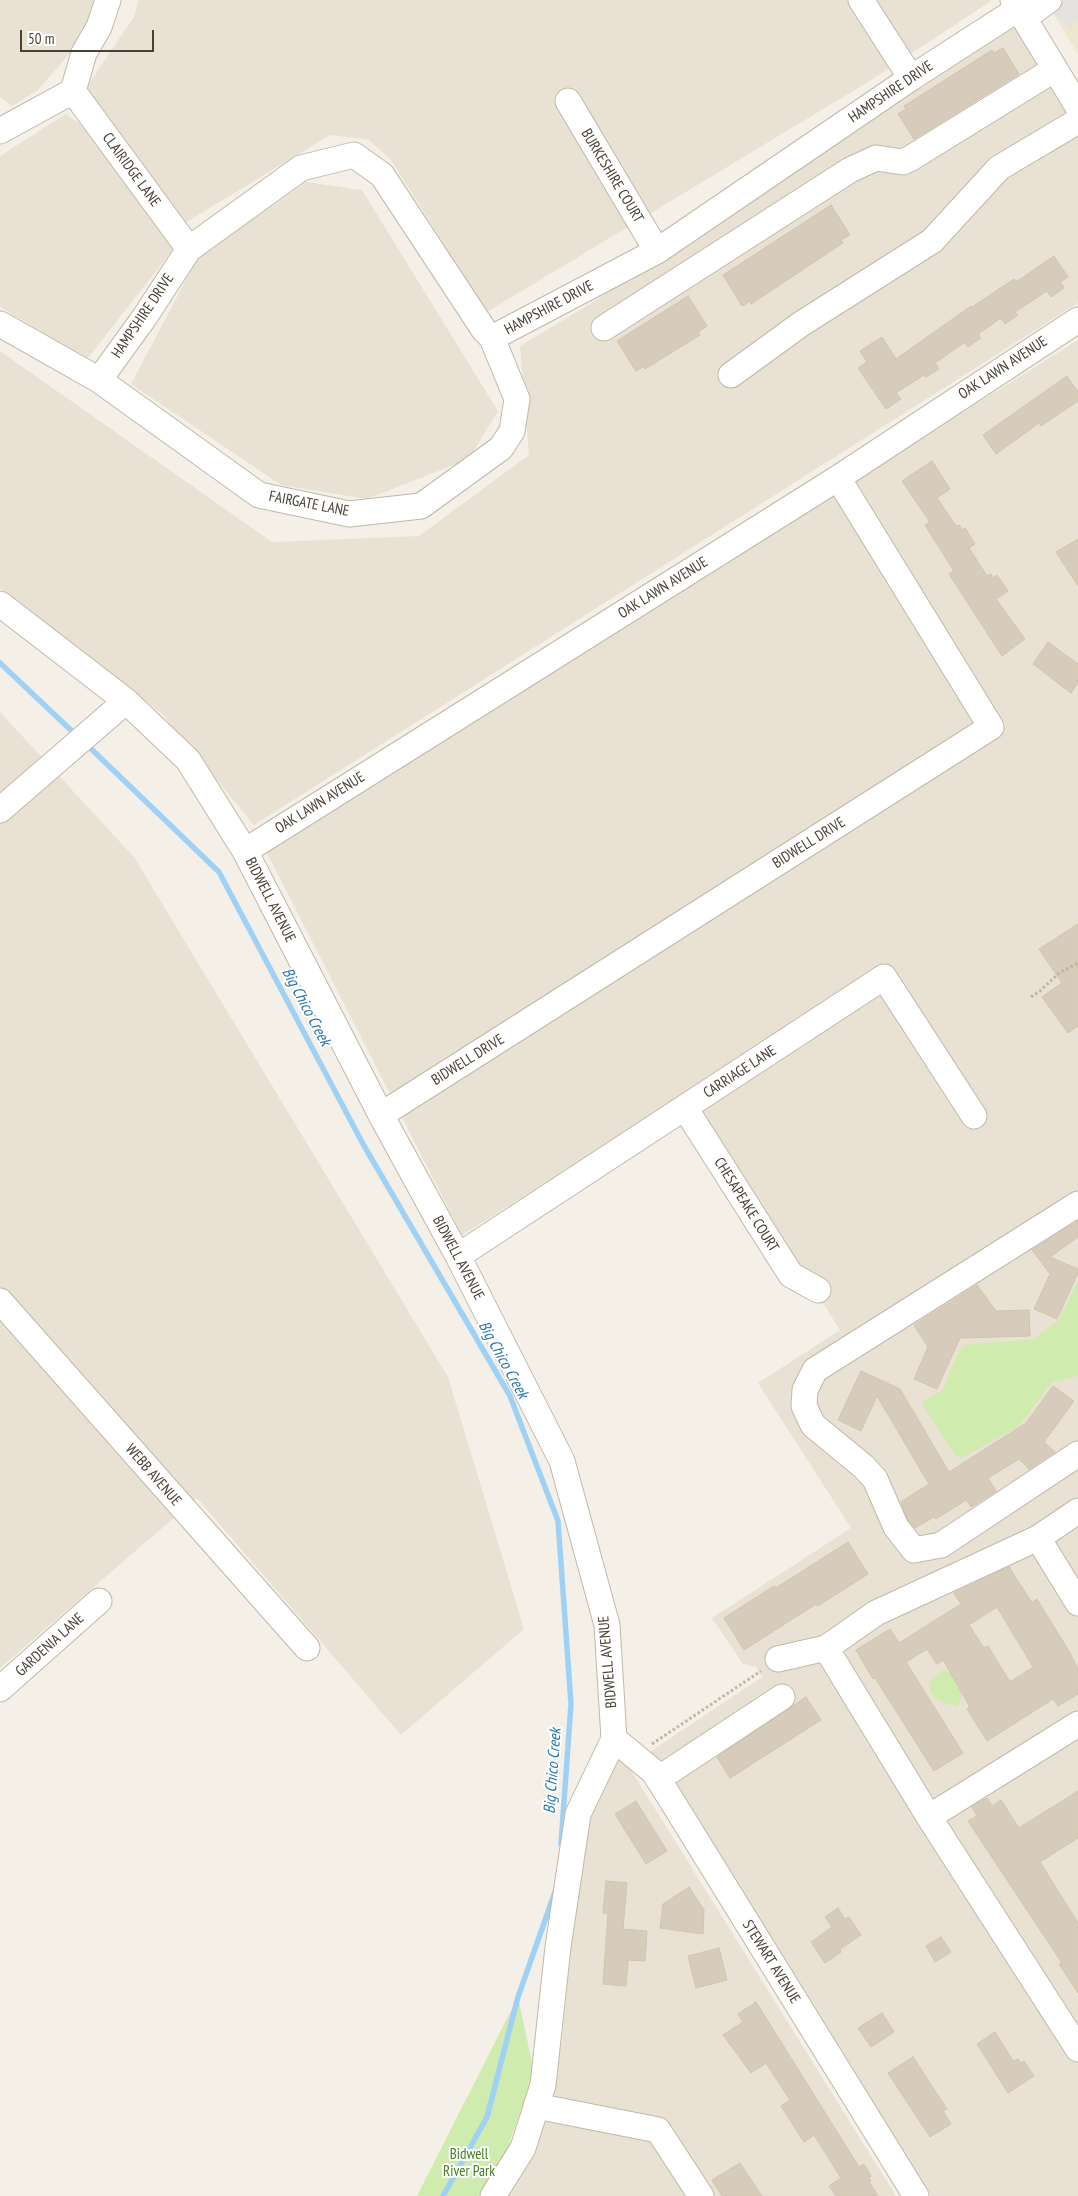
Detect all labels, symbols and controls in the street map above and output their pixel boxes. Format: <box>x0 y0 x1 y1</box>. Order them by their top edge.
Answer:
scale bar <box>22 20 156 52</box>
text: 50 m <box>28 29 54 48</box>
street label: HAMPSHIRE DRIVE <box>845 57 937 127</box>
street label: BURKESHIRE COURT <box>577 126 647 226</box>
street label: CLAIRIDGE LANE <box>98 129 164 211</box>
street label: HAMPSHIRE DRIVE <box>108 270 178 362</box>
street label: HAMPSHIRE DRIVE <box>501 277 597 339</box>
street label: OAK LAWN AVENUE <box>955 333 1051 403</box>
street label: FAIRGATE LANE <box>267 487 351 521</box>
street label: OAK LAWN AVENUE <box>615 553 711 623</box>
street label: OAK LAWN AVENUE <box>272 768 368 838</box>
street label: BIDWELL DRIVE <box>769 814 849 872</box>
street label: BIDWELL AVENUE <box>241 855 299 945</box>
water label: Big Chico Creek <box>277 965 335 1049</box>
street label: BIDWELL DRIVE <box>428 1031 508 1089</box>
street label: CARRIAGE LANE <box>700 1042 780 1102</box>
street label: CHESAPEAKE COURT <box>710 1154 782 1256</box>
street label: BIDWELL AVENUE <box>428 1213 488 1303</box>
water label: Big Chico Creek <box>474 1318 532 1402</box>
street label: WEBB AVENUE <box>121 1440 185 1510</box>
street label: GARDENIA LANE <box>12 1610 88 1680</box>
street label: BIDWELL AVENUE <box>595 1615 621 1709</box>
water label: Big Chico Creek <box>540 1728 566 1814</box>
street label: STEWART AVENUE <box>738 1917 804 2007</box>
park label: Bidwell River Park <box>443 2146 495 2181</box>

